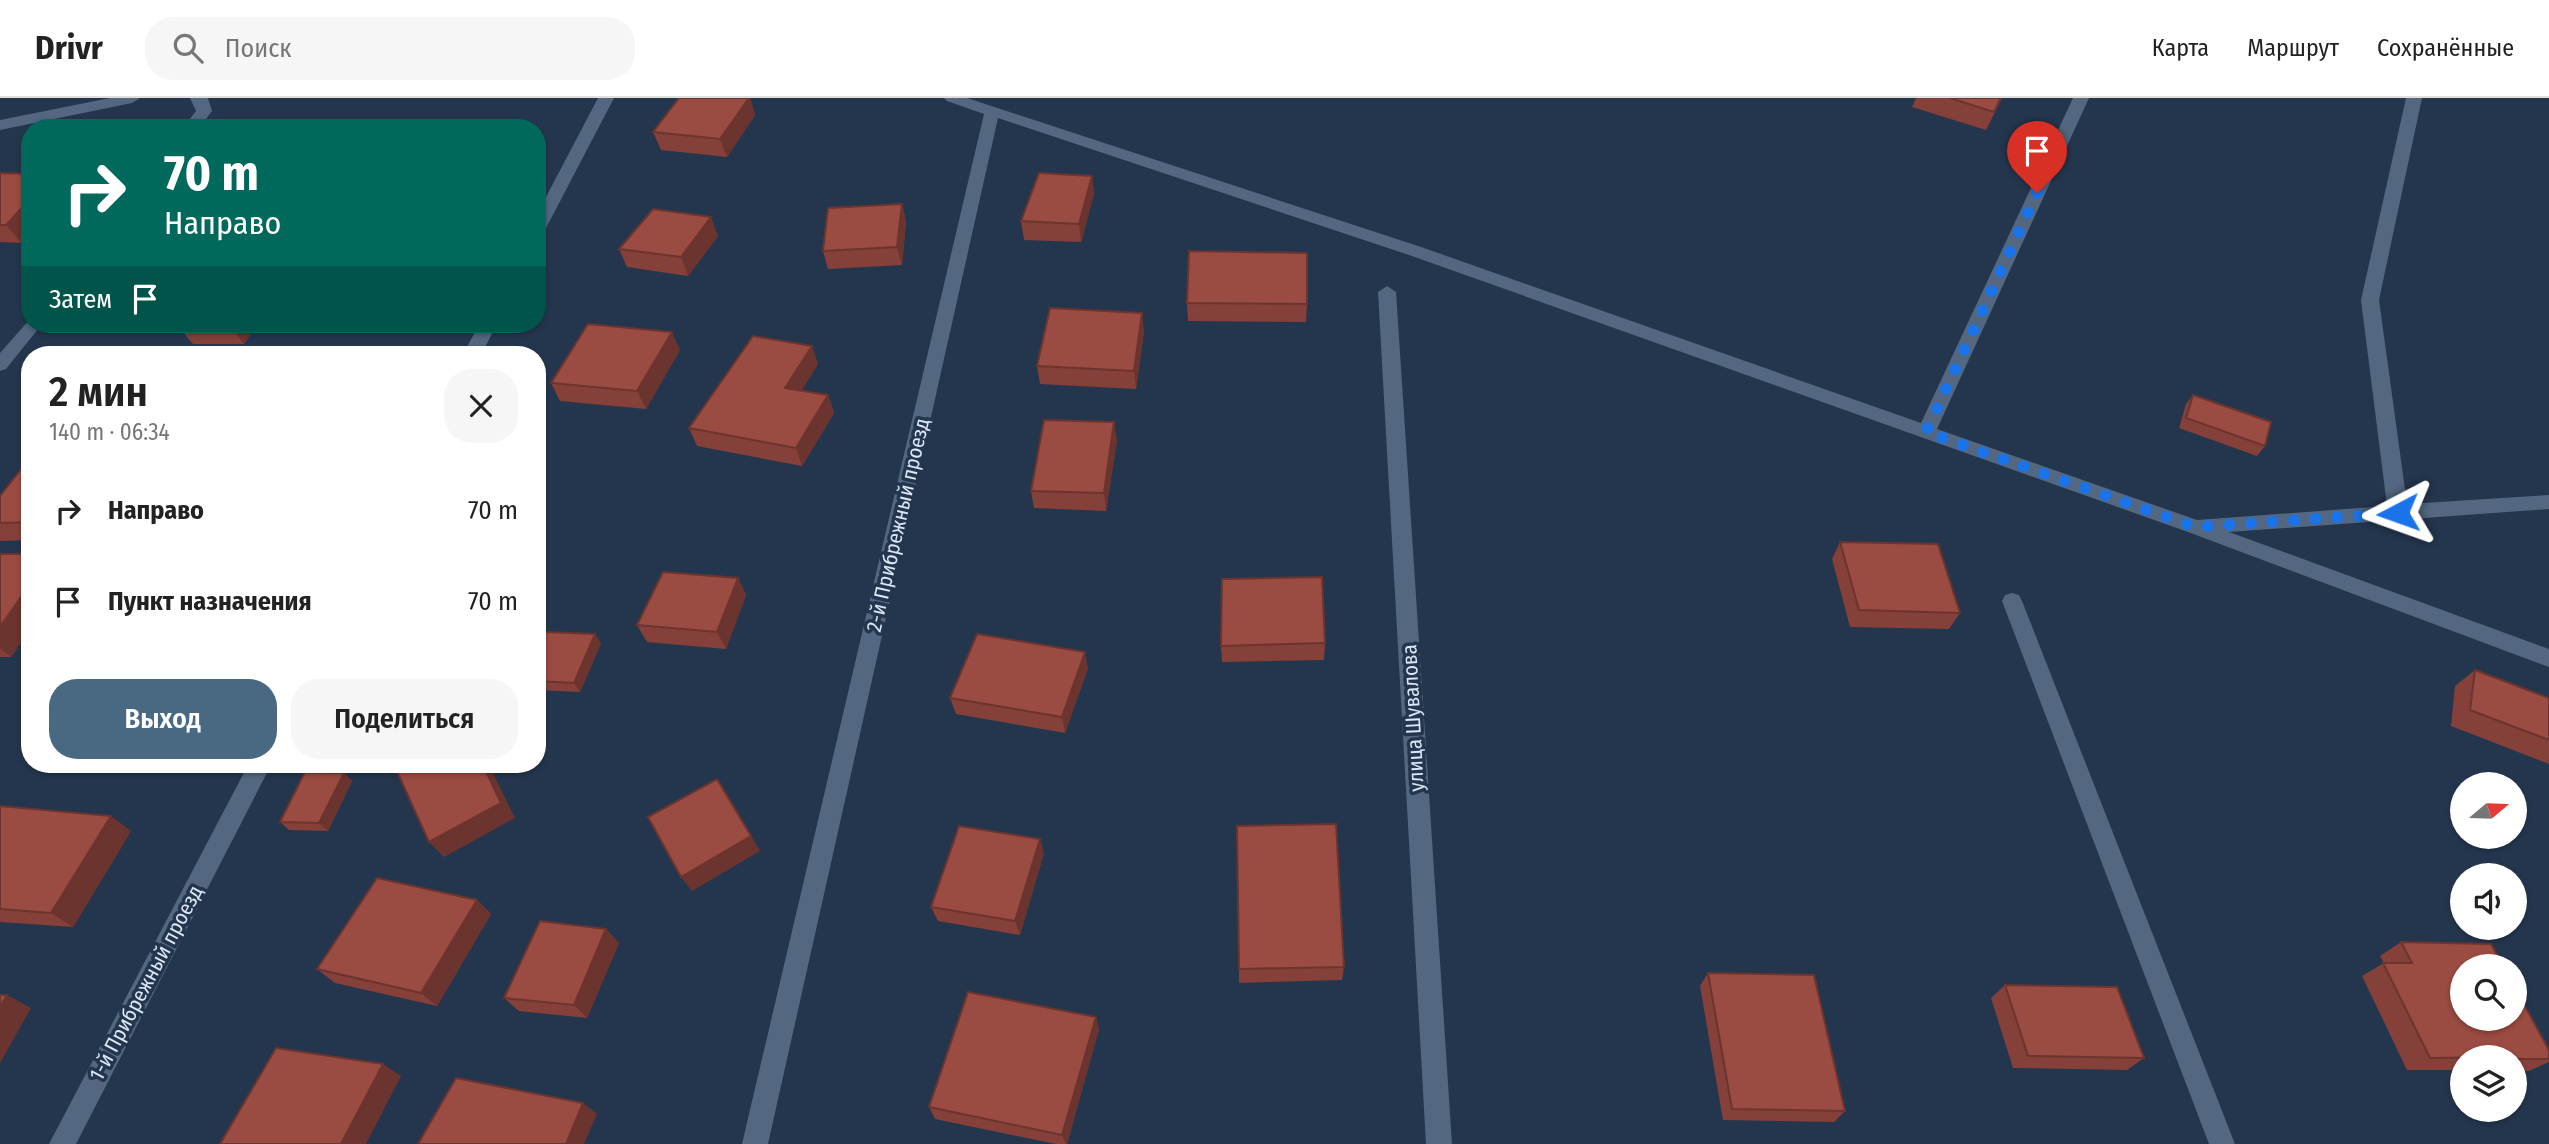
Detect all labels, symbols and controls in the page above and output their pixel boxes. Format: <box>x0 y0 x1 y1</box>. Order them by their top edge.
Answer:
search box <box>145 17 635 80</box>
text: Drivr <box>35 28 103 68</box>
icon: search <box>169 29 207 67</box>
text: Поиск <box>225 33 292 64</box>
text: Карта <box>2152 34 2209 62</box>
text: Маршрут <box>2247 34 2339 62</box>
text: Сохранённые <box>2377 34 2514 62</box>
pin <box>2007 121 2067 193</box>
icon: arrive <box>2018 132 2056 170</box>
text: 70 m <box>164 144 259 203</box>
icon: right <box>49 147 140 238</box>
text: Направо <box>164 204 281 242</box>
icon: arrive <box>126 280 164 318</box>
text: Затем <box>49 284 112 315</box>
text: 2 мин <box>49 367 148 417</box>
button: close <box>444 369 518 443</box>
street label: 2-й Прибрежный проезд <box>861 416 935 634</box>
text: 140 m · 06:34 <box>49 418 170 446</box>
position arrow <box>2361 476 2435 550</box>
icon: right <box>49 492 87 530</box>
text: Направо <box>108 495 204 526</box>
text: 70 m <box>468 495 518 526</box>
icon: arrive <box>49 583 87 621</box>
text: Пункт назначения <box>108 586 312 617</box>
text: 70 m <box>468 586 518 617</box>
street label: улица Шувалова <box>1396 644 1430 792</box>
button: Выход <box>49 679 277 759</box>
button: Поделиться <box>291 679 518 759</box>
north arrow <box>2450 772 2527 849</box>
map controls <box>2450 772 2527 1122</box>
button: sound <box>2450 863 2527 940</box>
street label: 1-й Прибрежный проезд <box>84 881 208 1085</box>
button: search <box>2450 954 2527 1031</box>
button: layers <box>2450 1045 2527 1122</box>

